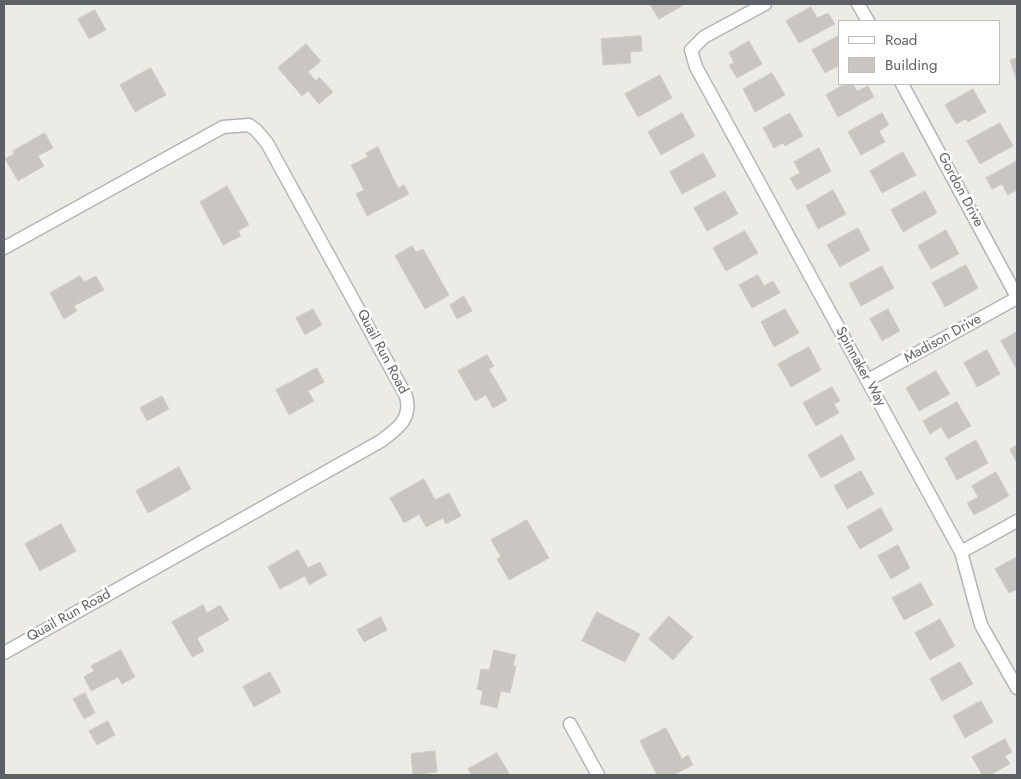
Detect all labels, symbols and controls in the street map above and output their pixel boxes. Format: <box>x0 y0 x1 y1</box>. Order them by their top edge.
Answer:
legend <box>838 20 1001 85</box>
text: Road <box>885 29 917 51</box>
text: Building <box>885 54 937 76</box>
street label: Gordon Drive <box>933 150 987 230</box>
street label: Quail Run Road <box>353 307 411 397</box>
street label: Madison Drive <box>901 311 985 367</box>
street label: Spinnaker Way <box>831 324 889 410</box>
street label: Quail Run Road <box>24 586 114 646</box>

